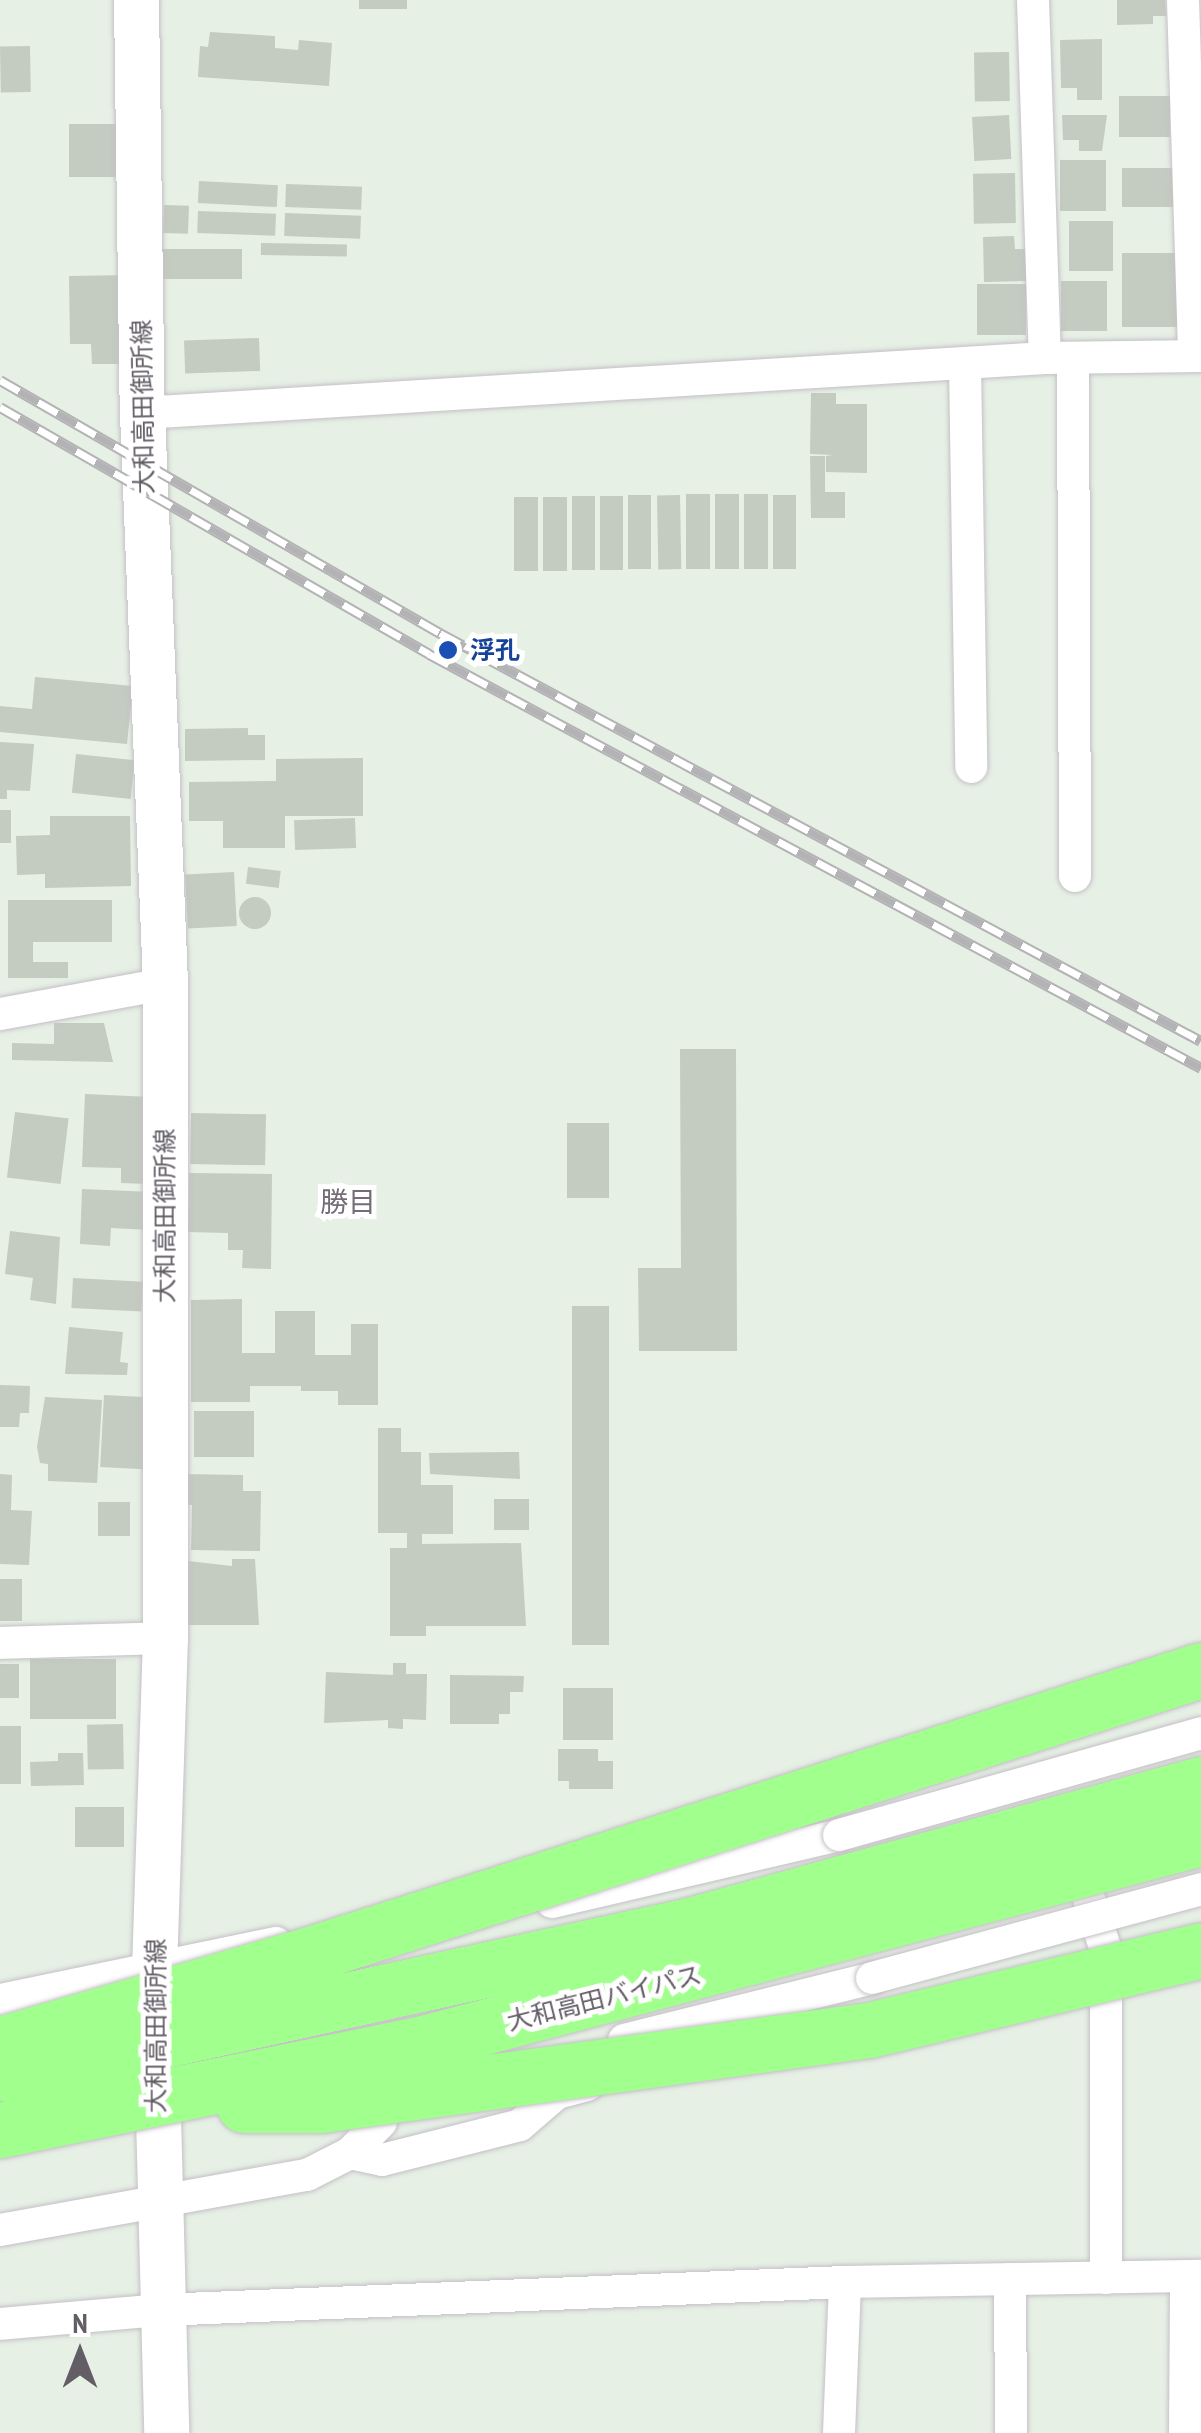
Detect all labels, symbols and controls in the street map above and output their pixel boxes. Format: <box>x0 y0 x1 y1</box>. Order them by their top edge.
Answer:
street label: 大和高田御所線 <box>126 319 160 495</box>
place label: 浮孔 <box>470 635 520 665</box>
marker: 浮孔 <box>435 637 461 663</box>
street label: 大和高田御所線 <box>150 1129 180 1303</box>
district label: 勝目 <box>320 1185 376 1219</box>
street label: 大和高田御所線 <box>141 1939 171 2113</box>
street label: 大和高田バイパス <box>503 1959 705 2037</box>
north arrow <box>30 2303 130 2403</box>
text: N <box>72 2304 88 2341</box>

